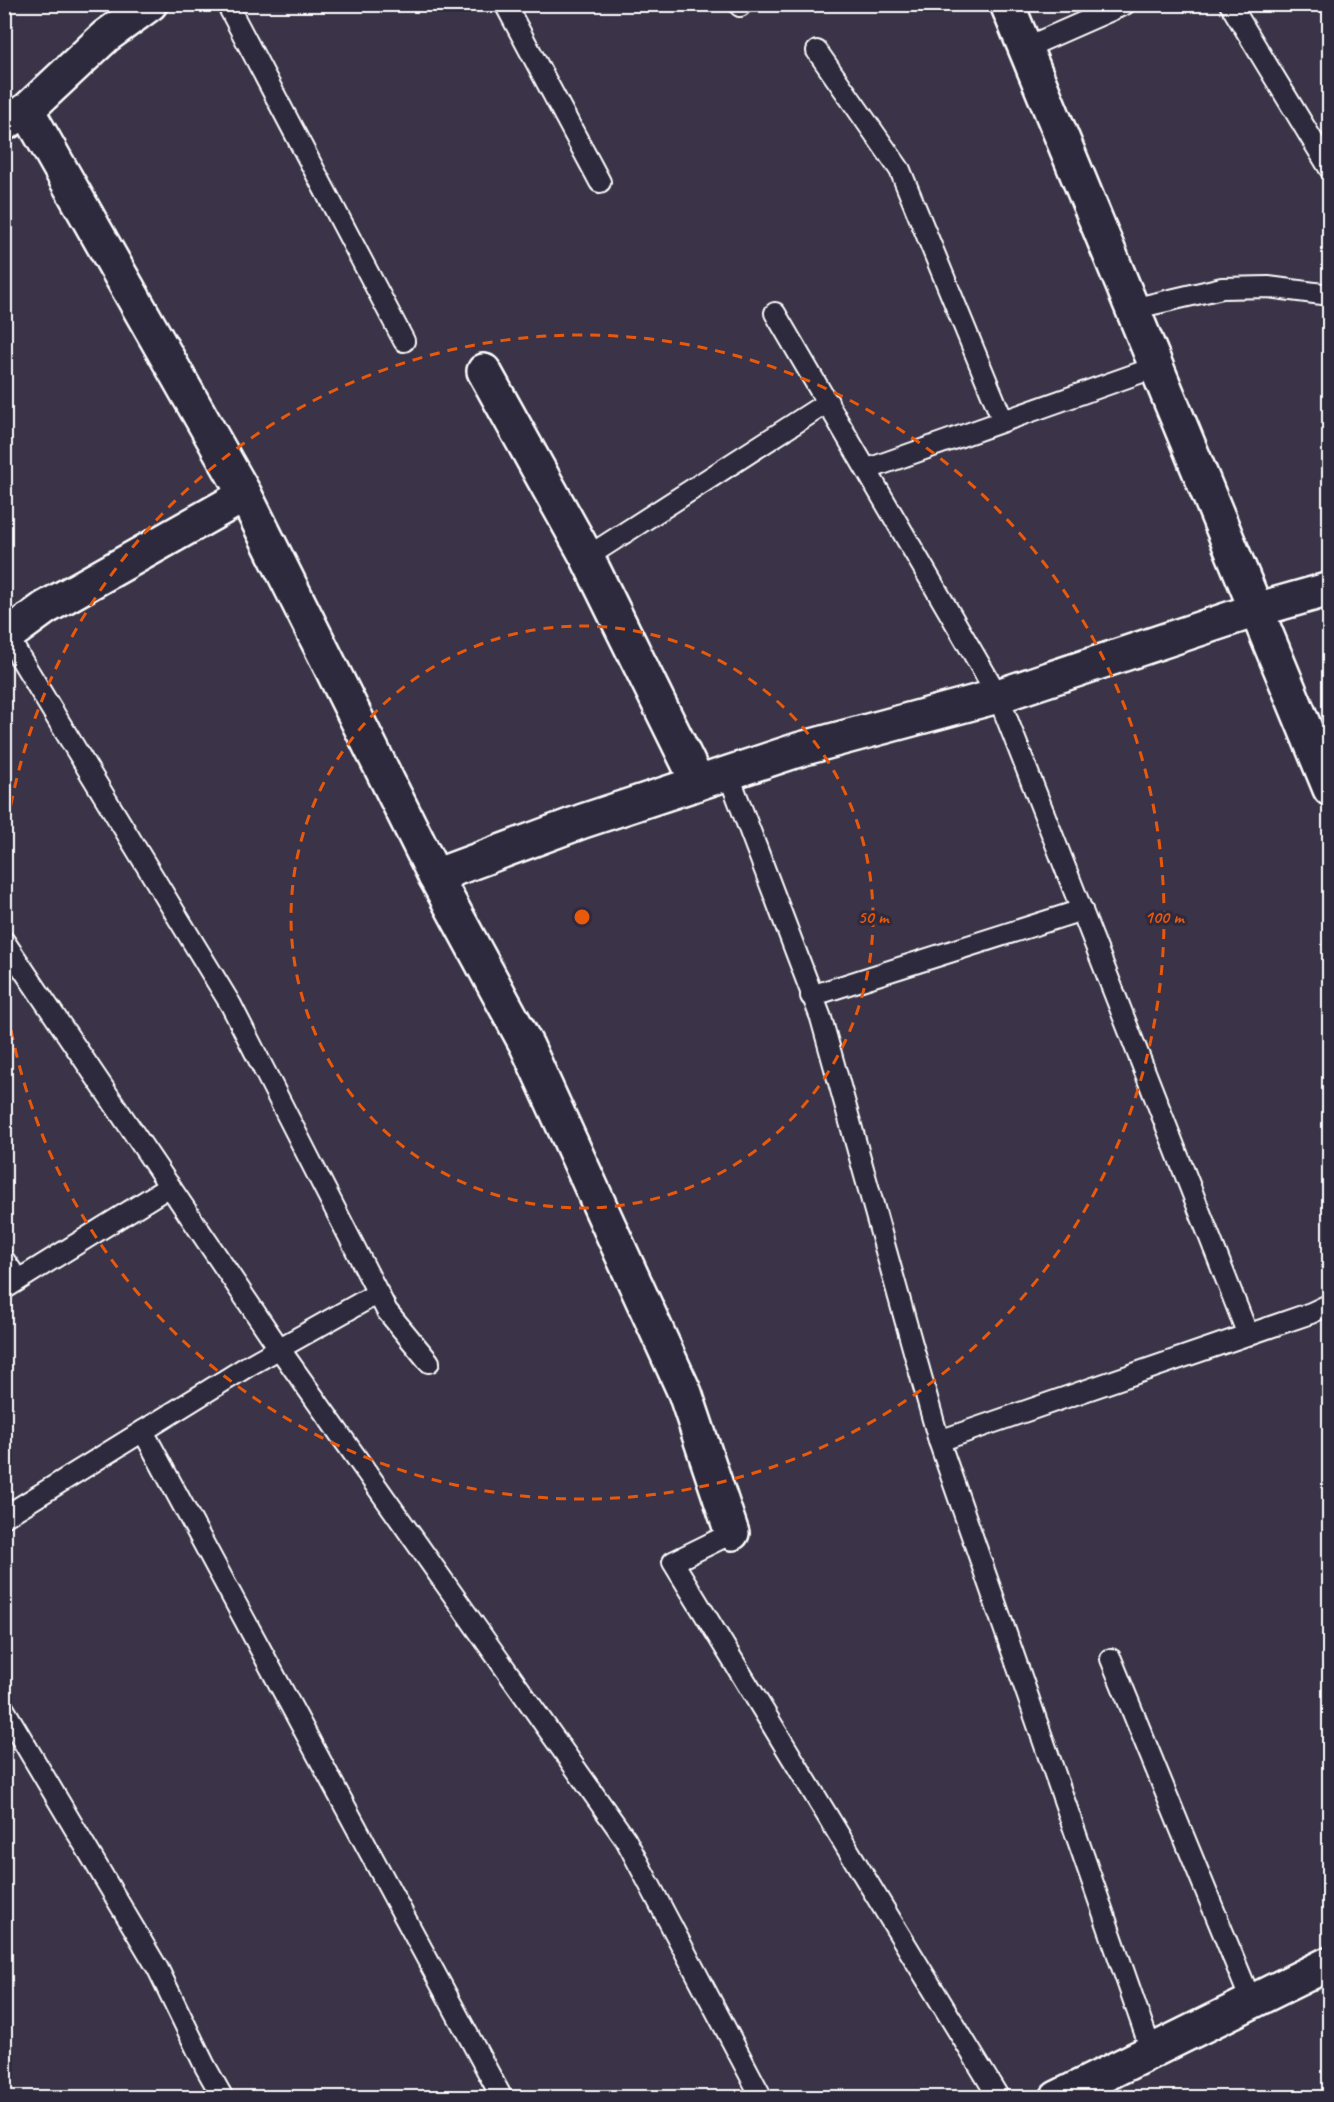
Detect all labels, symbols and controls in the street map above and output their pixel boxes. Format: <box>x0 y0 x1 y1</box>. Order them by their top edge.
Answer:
text: 50 m <box>858 906 890 928</box>
text: 100 m <box>1145 906 1185 928</box>
centre of rings <box>572 907 592 927</box>

